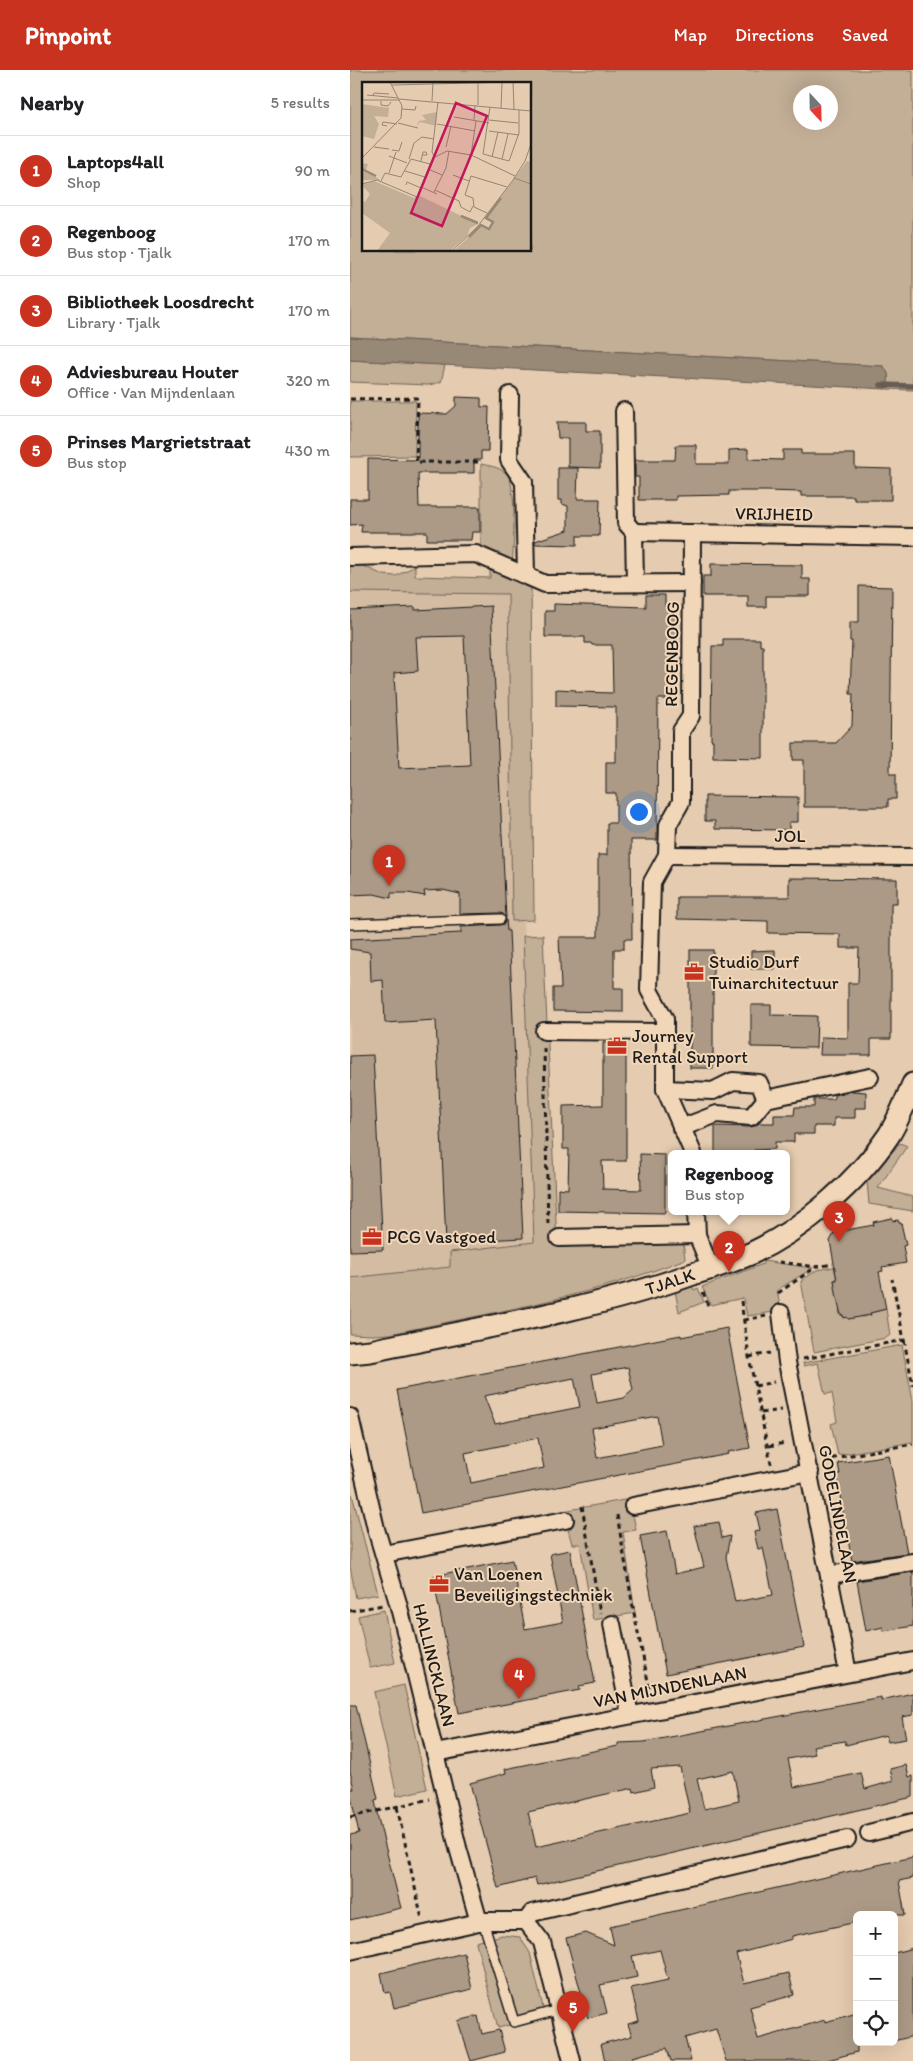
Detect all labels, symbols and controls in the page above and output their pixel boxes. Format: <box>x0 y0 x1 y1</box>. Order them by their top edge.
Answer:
text: Pinpoint <box>25 21 111 50</box>
text: Map <box>674 24 707 46</box>
text: Directions <box>735 24 814 46</box>
text: Saved <box>842 24 888 46</box>
inset map <box>362 82 531 251</box>
north arrow <box>793 85 838 130</box>
text: Nearby <box>20 90 84 115</box>
text: 5 results <box>270 93 330 112</box>
text: Laptops4all <box>67 150 164 173</box>
text: 1 <box>32 161 40 180</box>
text: 90 m <box>295 161 330 180</box>
text: Shop <box>67 173 101 192</box>
text: Regenboog <box>67 220 155 243</box>
text: 2 <box>32 231 40 250</box>
text: 170 m <box>288 231 330 250</box>
text: Bus stop · Tjalk <box>67 243 172 262</box>
text: Bibliotheek Loosdrecht <box>67 290 254 313</box>
text: 3 <box>32 301 40 320</box>
text: 170 m <box>288 301 330 320</box>
text: Library · Tjalk <box>67 313 160 332</box>
text: Adviesbureau Houter <box>67 360 238 383</box>
text: 4 <box>31 371 41 390</box>
text: 320 m <box>286 371 330 390</box>
text: Office · Van Mijndenlaan <box>67 383 235 402</box>
text: Prinses Margrietstraat <box>67 430 251 453</box>
text: 5 <box>32 441 40 460</box>
text: 430 m <box>285 441 330 460</box>
text: Bus stop <box>67 453 127 472</box>
street label: VRIJHEID <box>735 502 813 526</box>
street label: REGENBOOG <box>660 601 684 707</box>
your location <box>626 799 652 825</box>
street label: JOL <box>774 825 806 847</box>
pin: 1 <box>373 845 405 886</box>
place label: Studio Durf Tuinarchitectuur <box>709 951 839 994</box>
office icon: Studio Durf Tuinarchitectuur <box>683 961 705 983</box>
place label: Journey Rental Support <box>632 1025 748 1068</box>
office icon: Journey Rental Support <box>606 1035 628 1057</box>
popup <box>668 1150 790 1215</box>
text: Regenboog <box>685 1162 773 1185</box>
text: Bus stop <box>685 1185 744 1204</box>
pin: 3 <box>823 1201 855 1242</box>
office icon: PCG Vastgoed <box>361 1226 383 1248</box>
place label: PCG Vastgoed <box>387 1226 496 1248</box>
pin: 2 <box>713 1231 745 1272</box>
street label: TJALK <box>643 1263 698 1300</box>
street label: GODELINDELAAN <box>814 1443 862 1585</box>
place label: Van Loenen Beveiligingstechniek <box>454 1563 612 1606</box>
office icon: Van Loenen Beveiligingstechniek <box>428 1573 450 1595</box>
street label: HALLINCKLAAN <box>408 1601 460 1729</box>
pin: 4 <box>503 1658 535 1699</box>
street label: VAN MIJNDENLAAN <box>591 1661 749 1713</box>
map controls <box>853 1911 898 2046</box>
button: + <box>853 1911 898 1956</box>
button: − <box>853 1956 898 2001</box>
pin: 5 <box>557 1991 589 2032</box>
button: locate <box>853 2001 898 2046</box>

